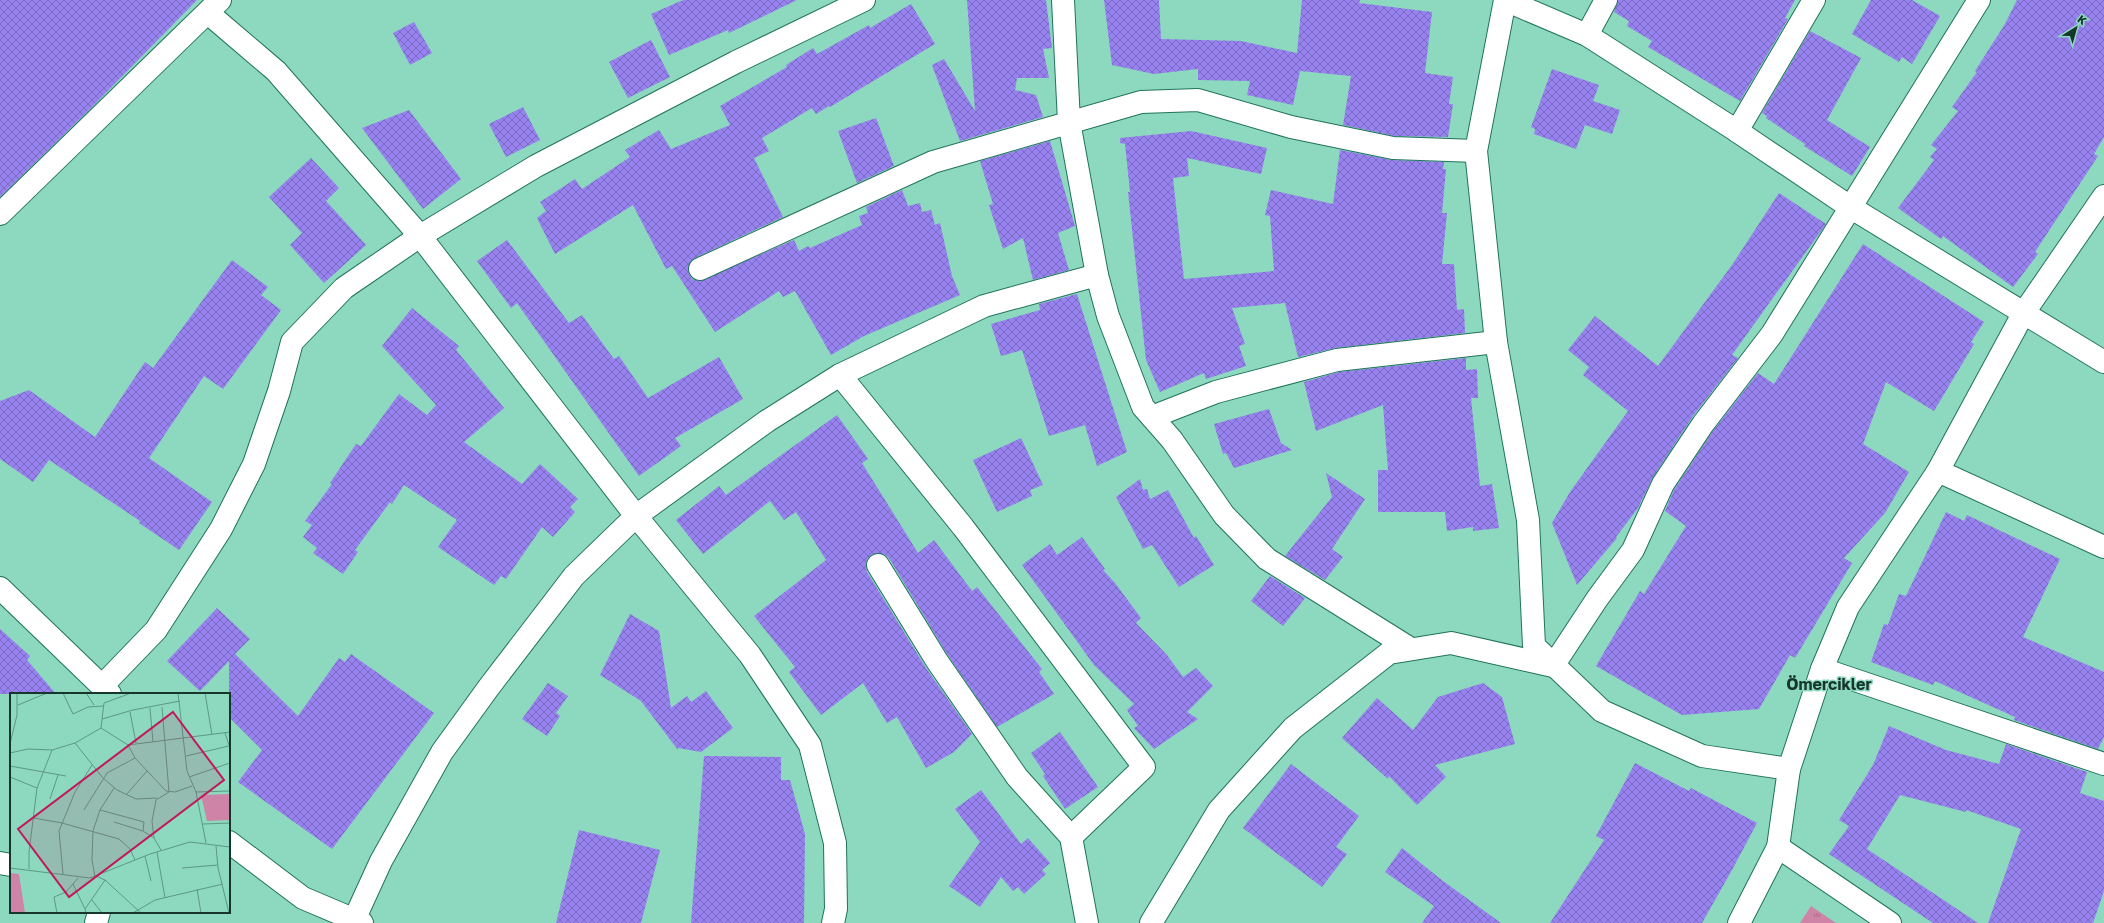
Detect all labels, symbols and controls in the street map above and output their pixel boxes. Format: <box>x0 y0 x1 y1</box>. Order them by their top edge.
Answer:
north arrow <box>2056 8 2096 48</box>
text: K <box>2075 12 2089 27</box>
district label: Ömercikler <box>1786 674 1872 694</box>
inset map <box>10 693 230 913</box>

